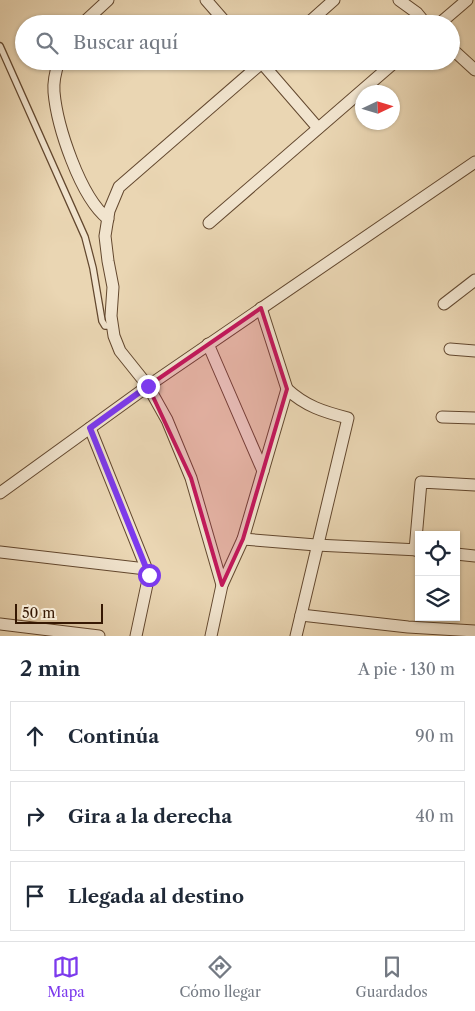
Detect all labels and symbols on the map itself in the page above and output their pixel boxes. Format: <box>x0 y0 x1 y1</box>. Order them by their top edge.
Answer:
north arrow <box>355 85 400 130</box>
route end <box>137 375 160 398</box>
route start <box>138 564 161 587</box>
scale bar <box>15 601 102 624</box>

